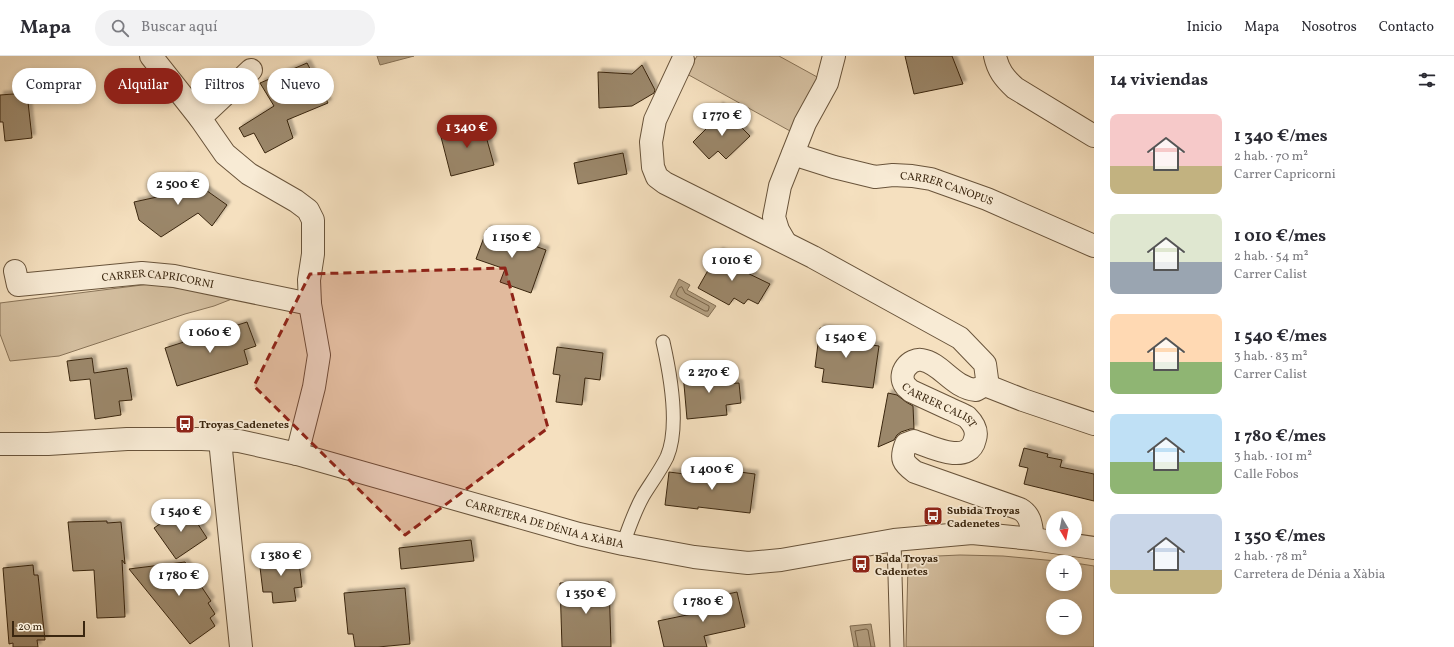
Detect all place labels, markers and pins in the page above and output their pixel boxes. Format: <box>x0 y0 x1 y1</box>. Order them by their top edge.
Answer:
pin: 1 770 € <box>685 103 759 137</box>
pin: 1 340 € <box>430 115 504 149</box>
pin: 2 500 € <box>141 172 215 206</box>
pin: 1 150 € <box>475 225 549 259</box>
pin: 1 010 € <box>695 248 769 282</box>
pin: 1 060 € <box>173 320 247 354</box>
pin: 1 540 € <box>809 325 883 359</box>
pin: 2 270 € <box>672 360 746 394</box>
bus stop icon: Troyas Cadenetes <box>174 413 196 435</box>
place label: Troyas Cadenetes <box>199 418 289 433</box>
pin: 1 400 € <box>675 457 749 491</box>
pin: 1 540 € <box>144 499 218 533</box>
place label: Subida Troyas Cadenetes <box>947 504 1020 532</box>
bus stop icon: Subida Troyas Cadenetes <box>922 505 944 527</box>
pin: 1 380 € <box>244 543 318 577</box>
place label: Bada Troyas Cadenetes <box>875 552 938 580</box>
bus stop icon: Bada Troyas Cadenetes <box>850 553 872 575</box>
pin: 1 780 € <box>142 563 216 597</box>
pin: 1 350 € <box>549 581 623 615</box>
pin: 1 780 € <box>666 589 740 623</box>

